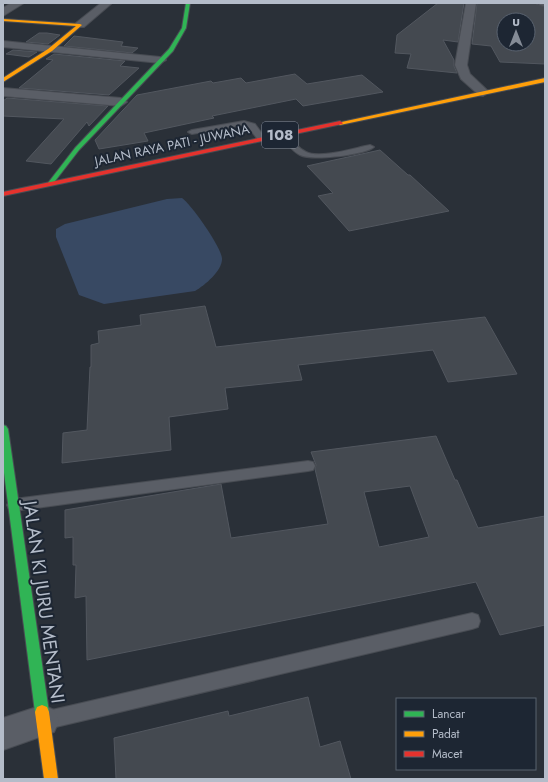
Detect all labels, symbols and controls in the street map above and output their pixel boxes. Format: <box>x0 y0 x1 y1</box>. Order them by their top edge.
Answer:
north arrow <box>496 12 536 52</box>
text: U <box>512 14 520 30</box>
street label: JALAN RAYA PATI - JUWANA <box>91 119 251 171</box>
road number: 108 <box>262 122 298 148</box>
street label: JALAN KI JURU MENTANI <box>16 496 72 705</box>
legend <box>396 698 536 770</box>
text: Lancar <box>432 705 466 723</box>
text: Padat <box>432 725 460 743</box>
text: Macet <box>432 745 462 763</box>

